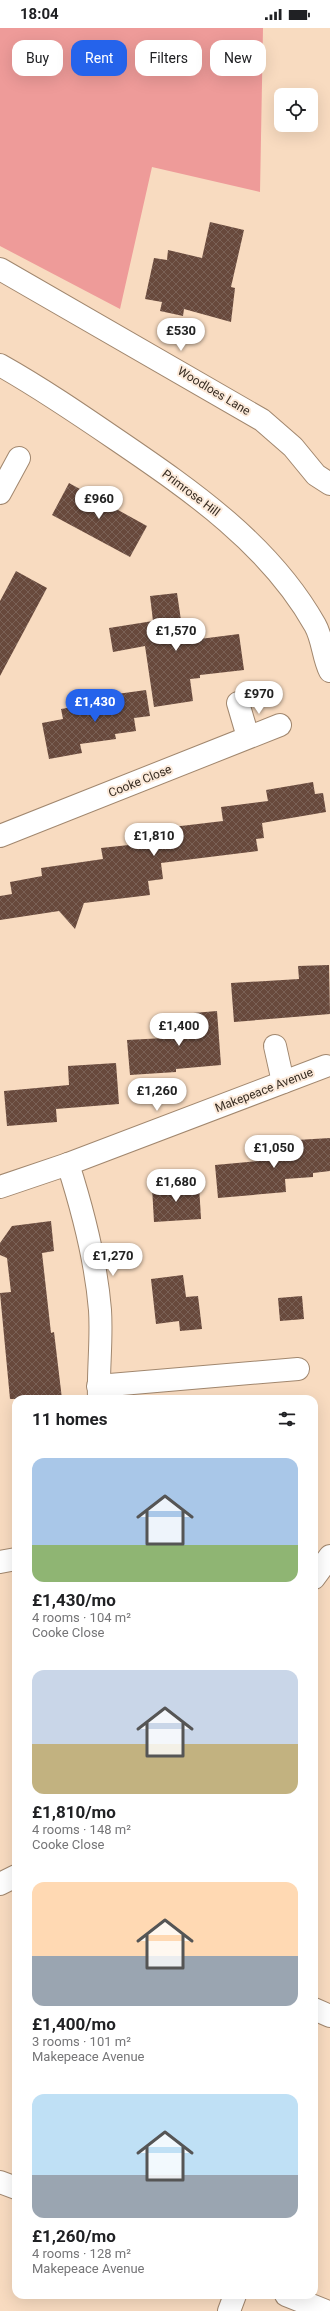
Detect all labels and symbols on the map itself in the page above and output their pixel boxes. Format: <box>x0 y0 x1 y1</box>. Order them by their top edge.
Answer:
pin: £530 <box>157 318 205 352</box>
street label: Woodloes Lane <box>175 364 253 418</box>
street label: Primrose Hill <box>159 467 223 519</box>
pin: £960 <box>75 486 123 520</box>
pin: £1,570 <box>143 618 209 652</box>
pin: £970 <box>235 681 283 715</box>
pin: £1,430 <box>62 689 128 723</box>
street label: Cooke Close <box>106 762 174 800</box>
pin: £1,810 <box>121 823 187 857</box>
pin: £1,400 <box>146 1013 212 1047</box>
street label: Makepeace Avenue <box>213 1065 315 1115</box>
pin: £1,260 <box>124 1078 190 1112</box>
pin: £1,050 <box>241 1135 307 1169</box>
pin: £1,680 <box>143 1169 209 1203</box>
pin: £1,270 <box>80 1243 146 1277</box>

